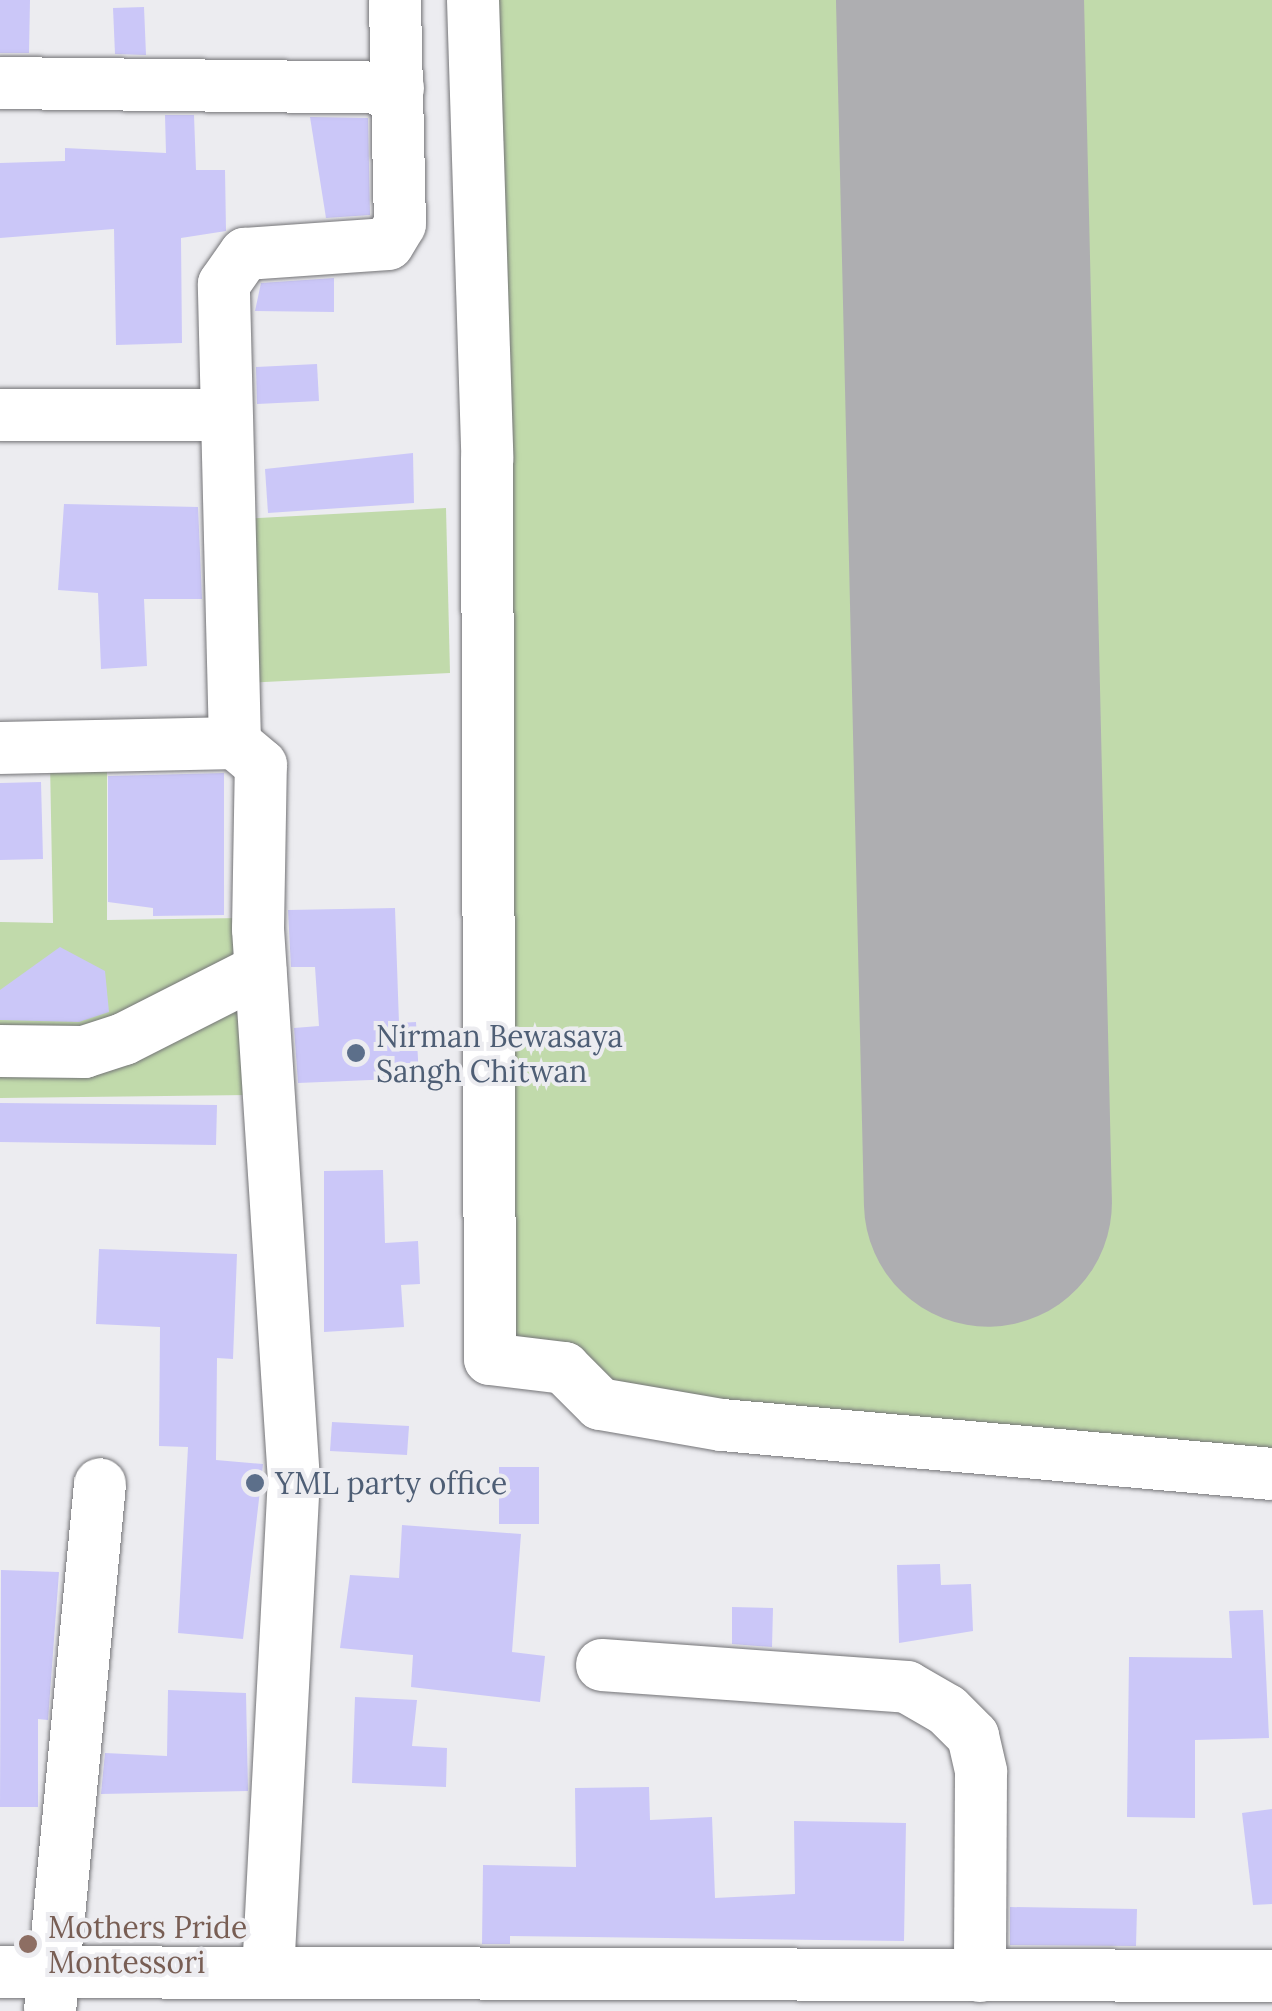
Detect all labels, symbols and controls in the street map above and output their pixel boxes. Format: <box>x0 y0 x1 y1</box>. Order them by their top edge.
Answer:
place label: Nirman Bewasaya Sangh Chitwan <box>376 1018 623 1088</box>
marker: Nirman Bewasaya Sangh Chitwan <box>345 1042 367 1064</box>
place label: YML party office <box>275 1465 507 1501</box>
marker: YML party office <box>244 1472 266 1494</box>
place label: Mothers Pride Montessori <box>48 1909 247 1980</box>
marker: Mothers Pride Montessori <box>17 1933 39 1955</box>

